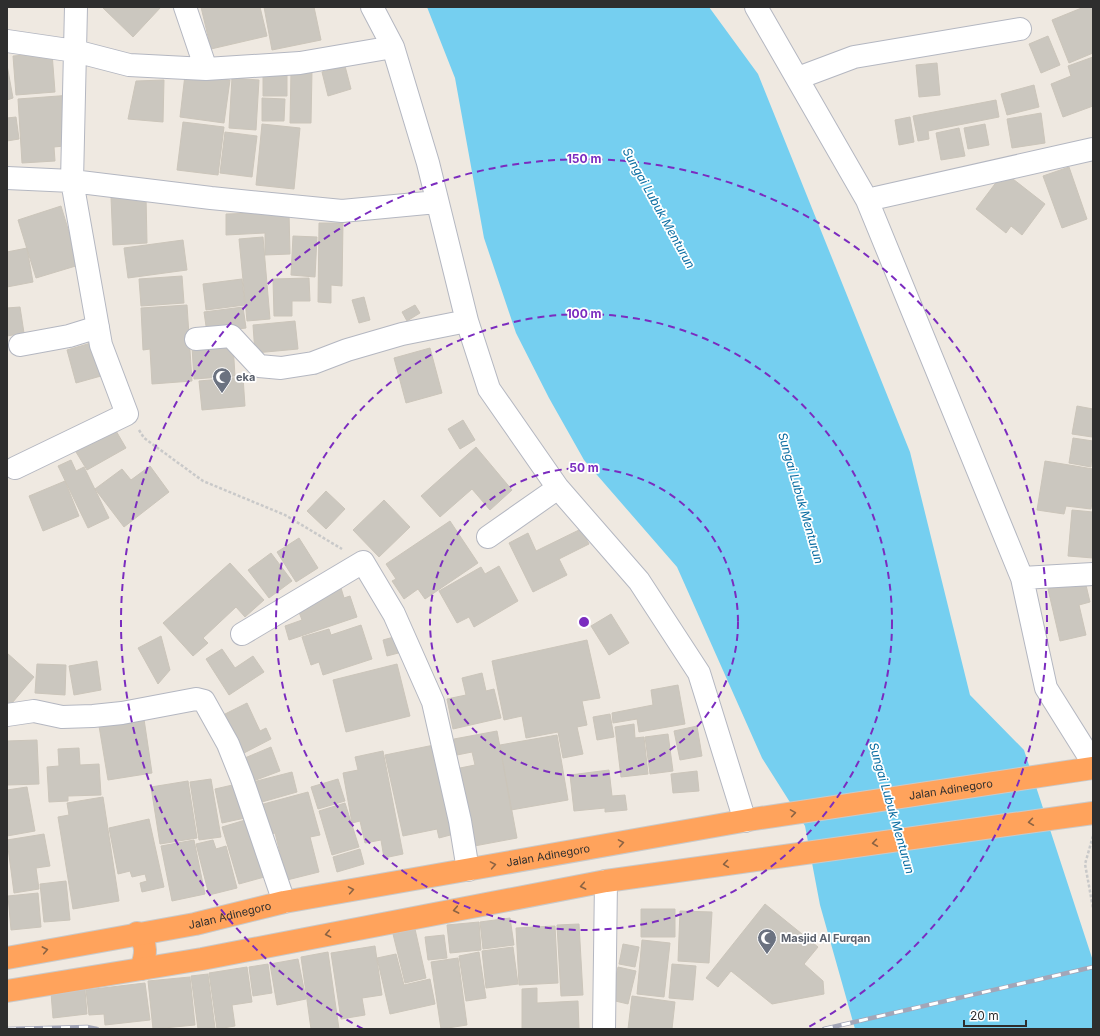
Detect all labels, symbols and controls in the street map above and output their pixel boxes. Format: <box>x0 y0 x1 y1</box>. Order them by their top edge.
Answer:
water label: Sungai Lubuk Menturun <box>620 145 698 271</box>
text: 150 m <box>567 151 601 166</box>
text: 100 m <box>566 306 602 321</box>
mosque icon: eka <box>211 366 233 394</box>
place label: eka <box>236 370 255 384</box>
water label: Sungai Lubuk Menturun <box>775 431 827 565</box>
text: 50 m <box>569 460 599 475</box>
centre of rings <box>577 615 591 629</box>
water label: Sungai Lubuk Menturun <box>866 741 918 875</box>
street label: Jalan Adinegoro <box>908 776 994 803</box>
one-way arrow <box>790 809 796 818</box>
one-way arrow <box>1028 817 1034 826</box>
one-way arrow <box>872 838 878 847</box>
one-way arrow <box>618 839 624 847</box>
street label: Jalan Adinegoro <box>505 841 592 870</box>
one-way arrow <box>723 859 729 868</box>
one-way arrow <box>490 861 496 870</box>
one-way arrow <box>580 881 587 889</box>
one-way arrow <box>348 886 354 895</box>
street label: Jalan Adinegoro <box>187 898 273 932</box>
one-way arrow <box>453 905 459 914</box>
mosque icon: Masjid Al Furqan <box>756 927 778 955</box>
one-way arrow <box>325 930 331 938</box>
place label: Masjid Al Furqan <box>781 931 871 945</box>
one-way arrow <box>42 947 48 955</box>
scale bar <box>964 1002 1026 1028</box>
text: 20 m <box>970 1008 999 1023</box>

